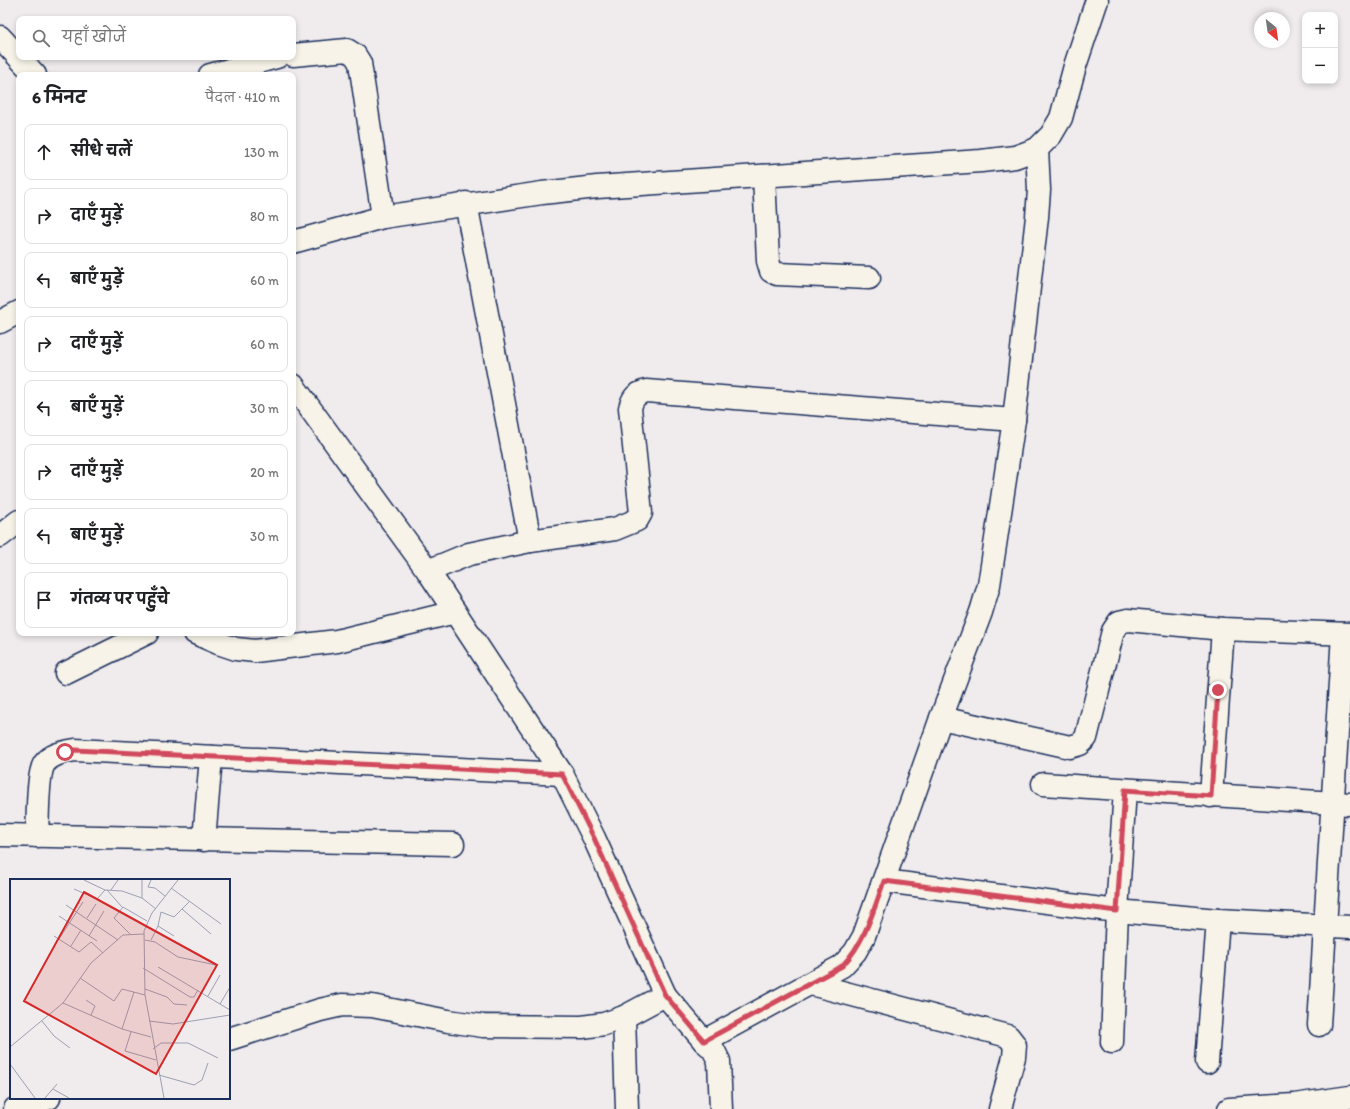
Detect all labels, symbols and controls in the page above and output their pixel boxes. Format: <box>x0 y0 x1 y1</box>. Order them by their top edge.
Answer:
north arrow <box>1254 12 1290 48</box>
map controls <box>1302 12 1338 84</box>
button: + <box>1302 12 1338 48</box>
search box <box>16 16 296 60</box>
icon: search <box>30 27 52 49</box>
text: यहाँ खोजें <box>62 28 126 46</box>
button: − <box>1302 48 1338 84</box>
text: 6 मिनट <box>32 87 86 107</box>
text: पैदल · 410 m <box>205 90 280 105</box>
icon: ahead <box>33 141 55 163</box>
text: सीधे चलें <box>71 142 132 160</box>
text: 130 m <box>244 145 279 160</box>
icon: right <box>33 205 55 227</box>
text: दाएँ मुड़ें <box>71 206 123 224</box>
text: 80 m <box>250 209 279 224</box>
icon: left <box>33 269 55 291</box>
text: बाएँ मुड़ें <box>71 270 123 288</box>
text: 60 m <box>250 273 279 288</box>
icon: right <box>33 333 55 355</box>
text: दाएँ मुड़ें <box>71 334 123 352</box>
text: 60 m <box>250 337 279 352</box>
icon: left <box>33 397 55 419</box>
text: बाएँ मुड़ें <box>71 398 123 416</box>
text: 30 m <box>250 401 279 416</box>
icon: right <box>33 461 55 483</box>
text: दाएँ मुड़ें <box>71 462 123 480</box>
text: 20 m <box>250 465 279 480</box>
icon: left <box>33 525 55 547</box>
text: बाएँ मुड़ें <box>71 526 123 544</box>
text: 30 m <box>250 529 279 544</box>
icon: arrive <box>33 589 55 611</box>
text: गंतव्य पर पहुँचे <box>71 590 169 608</box>
route end <box>1209 681 1227 699</box>
route start <box>56 743 74 761</box>
inset map <box>10 879 230 1099</box>

